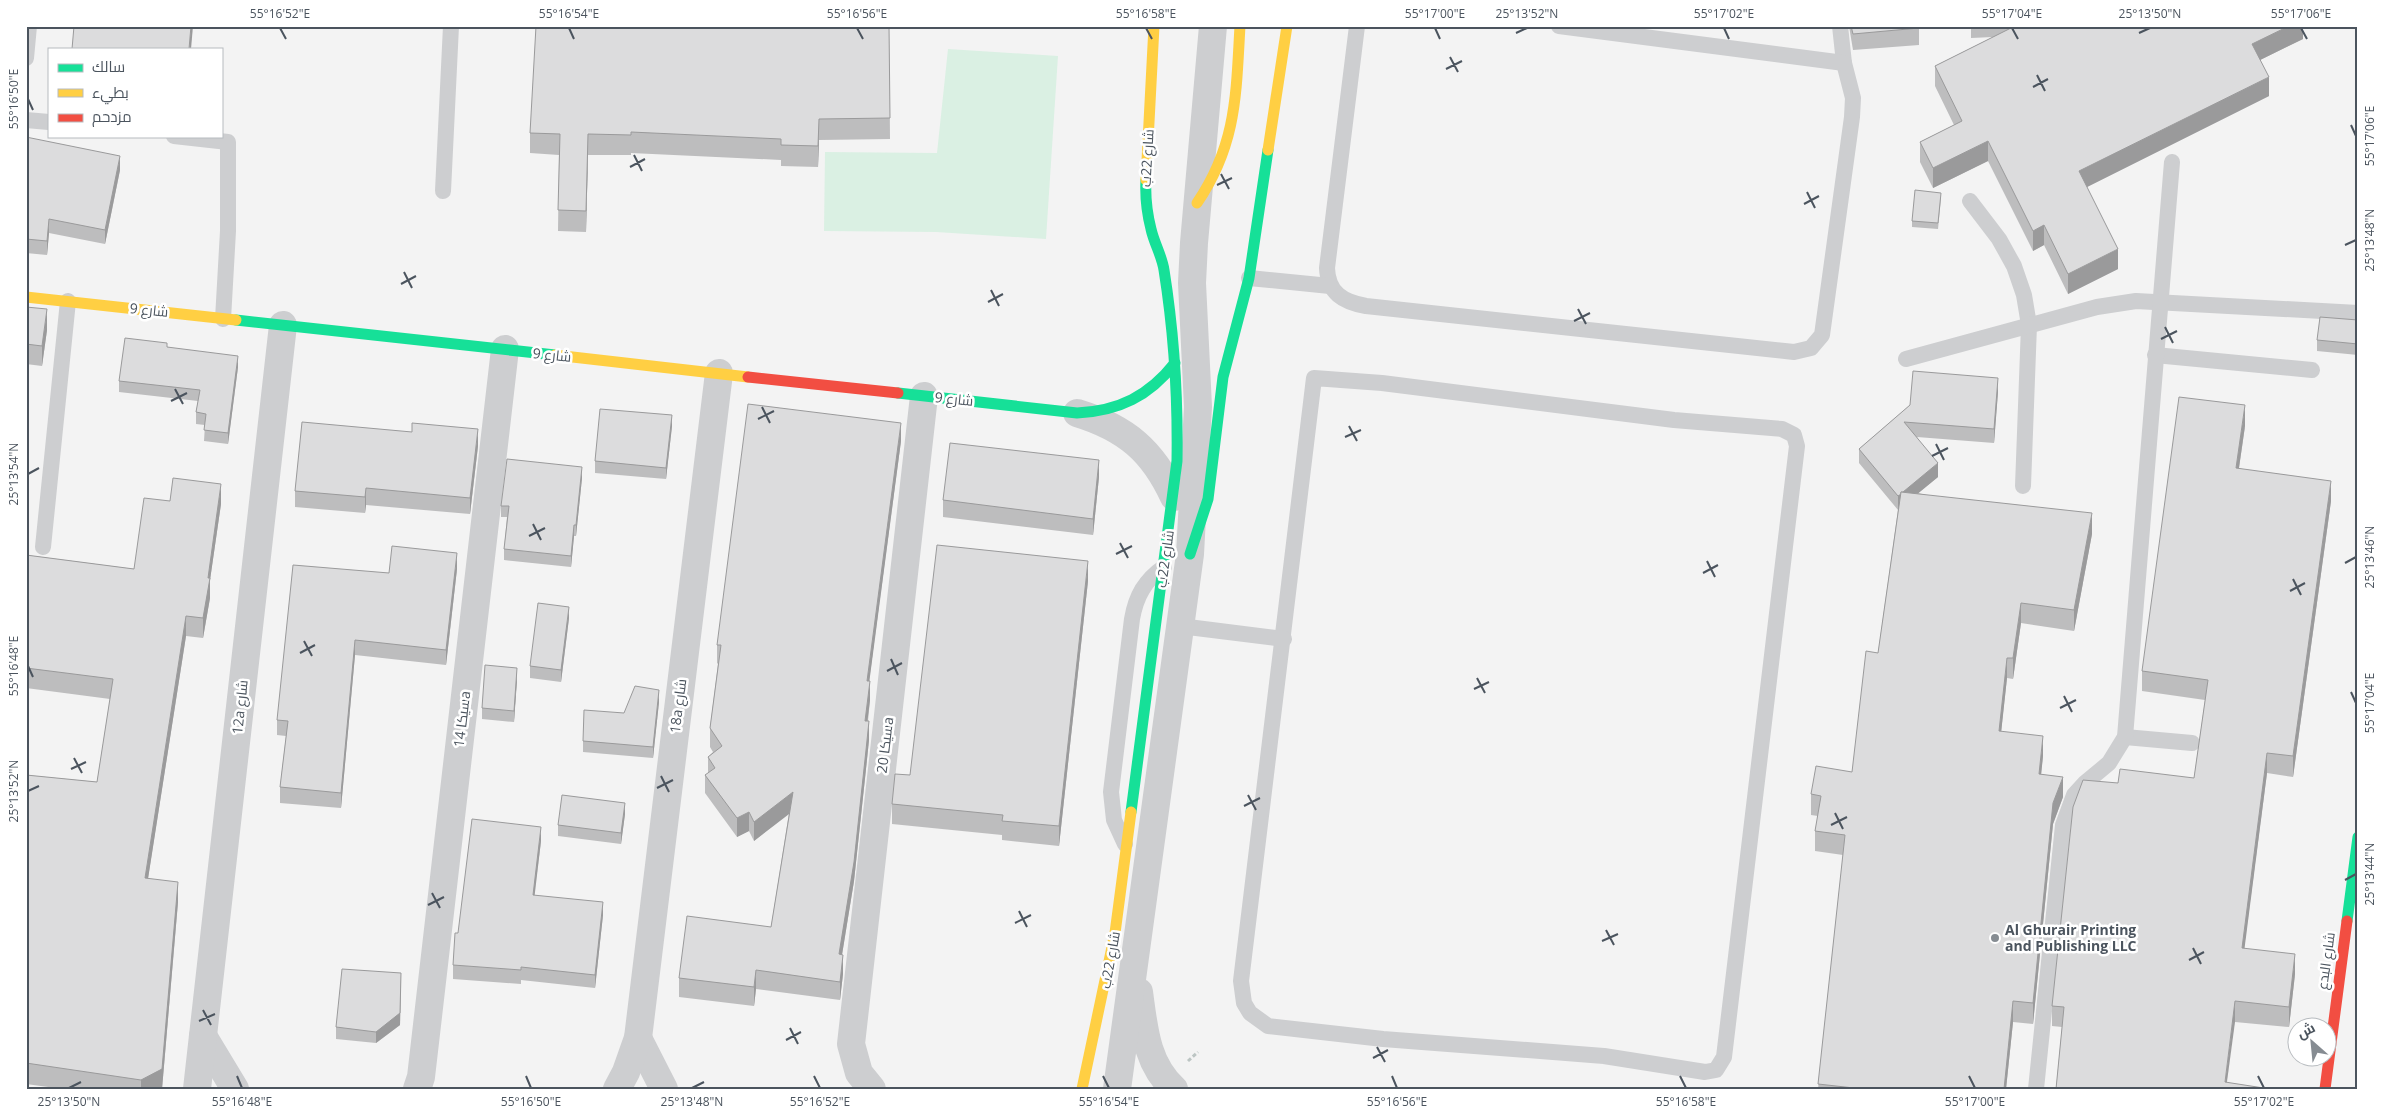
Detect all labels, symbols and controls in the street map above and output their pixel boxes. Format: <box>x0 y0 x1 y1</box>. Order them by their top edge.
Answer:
text: 55°16'52"E <box>250 5 310 22</box>
text: 55°16'54"E <box>539 5 599 22</box>
text: 55°16'56"E <box>827 5 887 22</box>
text: 55°16'58"E <box>1116 5 1176 22</box>
text: 55°17'00"E <box>1405 5 1465 22</box>
text: 25°13'52"N <box>1496 5 1558 22</box>
text: 55°17'02"E <box>1694 5 1754 22</box>
text: 55°17'04"E <box>1982 5 2042 22</box>
text: 25°13'50"N <box>2119 5 2181 22</box>
text: 55°17'06"E <box>2271 5 2331 22</box>
legend <box>48 48 222 138</box>
text: سالك <box>92 56 125 76</box>
text: 55°16'50"E <box>5 69 22 129</box>
text: بطيء <box>92 82 129 105</box>
text: مزدحم <box>92 106 132 127</box>
text: 55°17'06"E <box>2361 106 2378 166</box>
street label: شارع 22ب <box>1136 129 1158 187</box>
text: 25°13'48"N <box>2361 209 2378 271</box>
street label: شارع 9 <box>129 298 169 321</box>
street label: شارع 9 <box>532 343 572 366</box>
street label: شارع 9 <box>934 387 974 410</box>
text: 25°13'54"N <box>5 443 22 505</box>
text: 25°13'46"N <box>2361 526 2378 588</box>
street label: شارع 22ب <box>1151 529 1178 589</box>
text: 55°16'48"E <box>5 636 22 696</box>
text: 55°17'04"E <box>2361 673 2378 733</box>
street label: 18a شارع <box>665 678 690 734</box>
street label: 12a شارع <box>227 679 252 735</box>
street label: سيكا 14a <box>449 690 474 748</box>
street label: سيكا 20a <box>872 716 897 774</box>
text: 25°13'52"N <box>5 760 22 822</box>
text: 25°13'44"N <box>2361 843 2378 905</box>
place label: Al Ghurair Printing and Publishing LLC <box>2005 920 2137 955</box>
street label: شارع 22ب <box>1095 930 1124 990</box>
street label: شارع البدع <box>2312 931 2339 991</box>
marker: Al Ghurair Printing and Publishing LLC <box>1989 932 2001 944</box>
text: ش <box>2294 1017 2318 1043</box>
north arrow <box>2286 1018 2336 1068</box>
text: 25°13'50"N <box>38 1093 100 1110</box>
text: 55°16'48"E <box>212 1093 272 1110</box>
text: 55°16'50"E <box>501 1093 561 1110</box>
text: 25°13'48"N <box>661 1093 723 1110</box>
text: 55°16'52"E <box>790 1093 850 1110</box>
text: 55°16'54"E <box>1079 1093 1139 1110</box>
text: 55°16'56"E <box>1367 1093 1427 1110</box>
text: 55°16'58"E <box>1656 1093 1716 1110</box>
text: 55°17'00"E <box>1945 1093 2005 1110</box>
text: 55°17'02"E <box>2234 1093 2294 1110</box>

